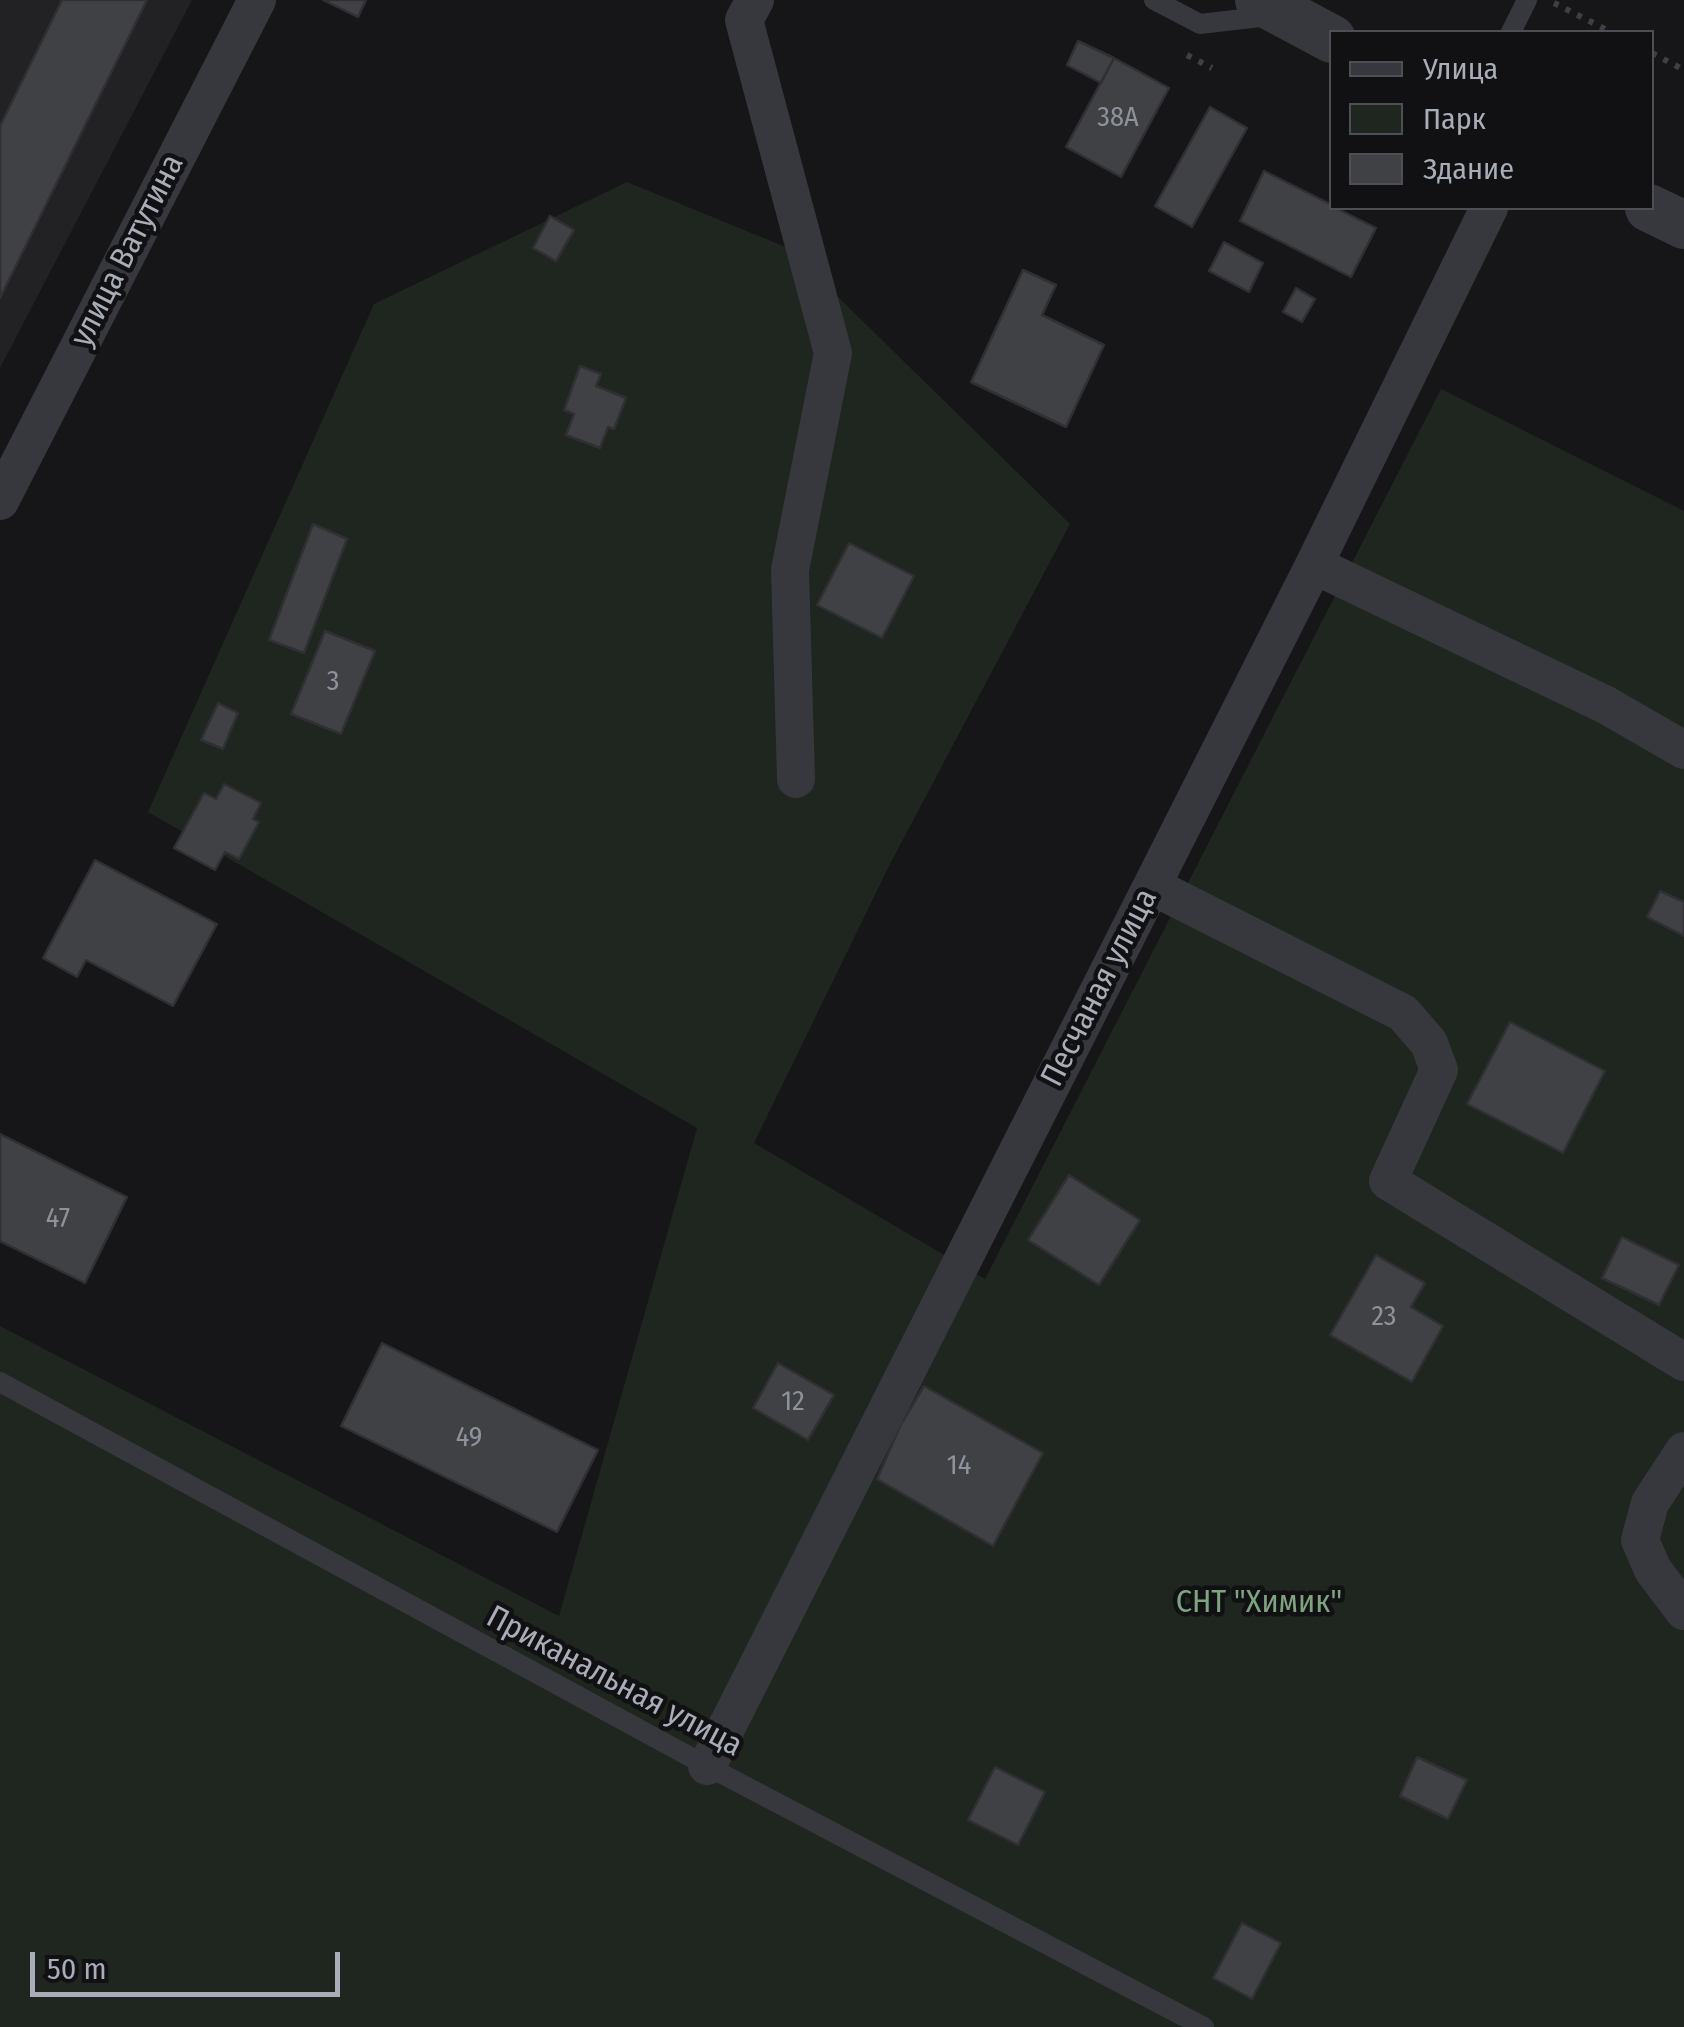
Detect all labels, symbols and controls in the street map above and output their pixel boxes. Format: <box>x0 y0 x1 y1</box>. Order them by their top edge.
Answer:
legend <box>1329 30 1654 210</box>
text: Улица <box>1423 51 1498 87</box>
house number: 38А <box>1097 101 1139 135</box>
text: Парк <box>1423 101 1486 137</box>
street label: улица Ватутина <box>63 149 193 353</box>
text: Здание <box>1423 151 1514 187</box>
house number: 3 <box>327 665 339 699</box>
street label: Песчаная улица <box>1034 883 1166 1093</box>
house number: 47 <box>46 1202 70 1236</box>
house number: 23 <box>1372 1300 1396 1334</box>
house number: 12 <box>781 1385 805 1419</box>
house number: 49 <box>456 1421 482 1455</box>
house number: 14 <box>947 1449 971 1483</box>
park label: СНТ "Химик" <box>1176 1584 1342 1622</box>
street label: Приканальная улица <box>480 1598 748 1766</box>
scale bar <box>35 1932 345 1994</box>
text: 50 m <box>47 1951 107 1987</box>

